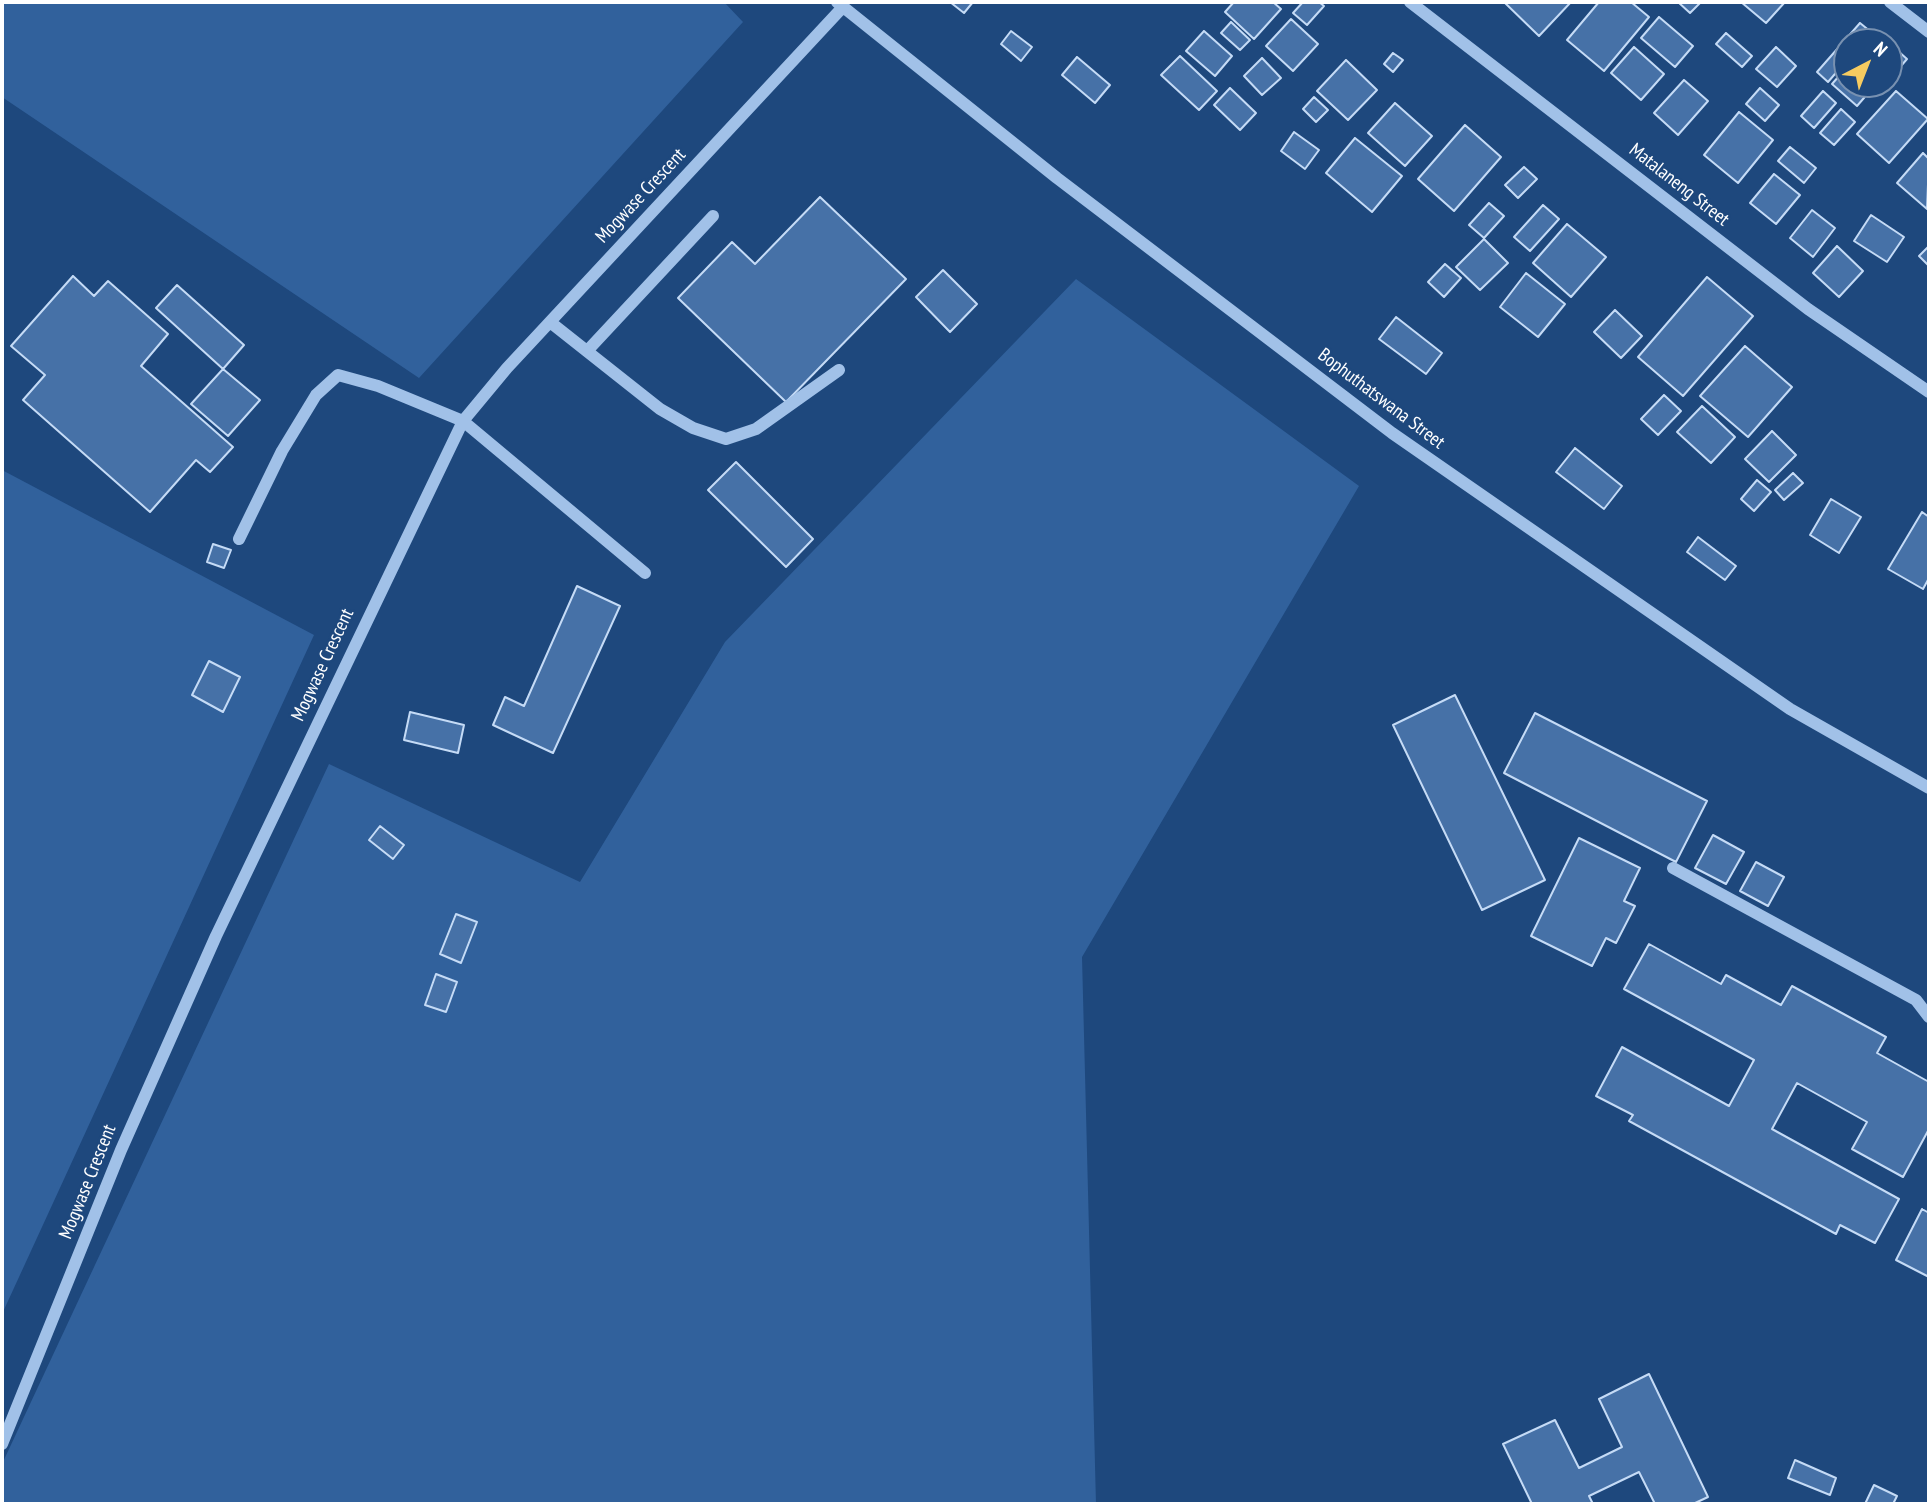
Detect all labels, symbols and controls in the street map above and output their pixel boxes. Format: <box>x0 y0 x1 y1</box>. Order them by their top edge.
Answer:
north arrow <box>1833 28 1903 98</box>
text: N <box>1869 37 1893 61</box>
street label: Matalaneng Street <box>1624 139 1734 231</box>
street label: Mogwase Crescent <box>591 144 691 248</box>
street label: Bophuthatswana Street <box>1313 344 1449 454</box>
street label: Mogwase Crescent <box>287 605 359 725</box>
street label: Mogwase Crescent <box>55 1121 121 1243</box>

